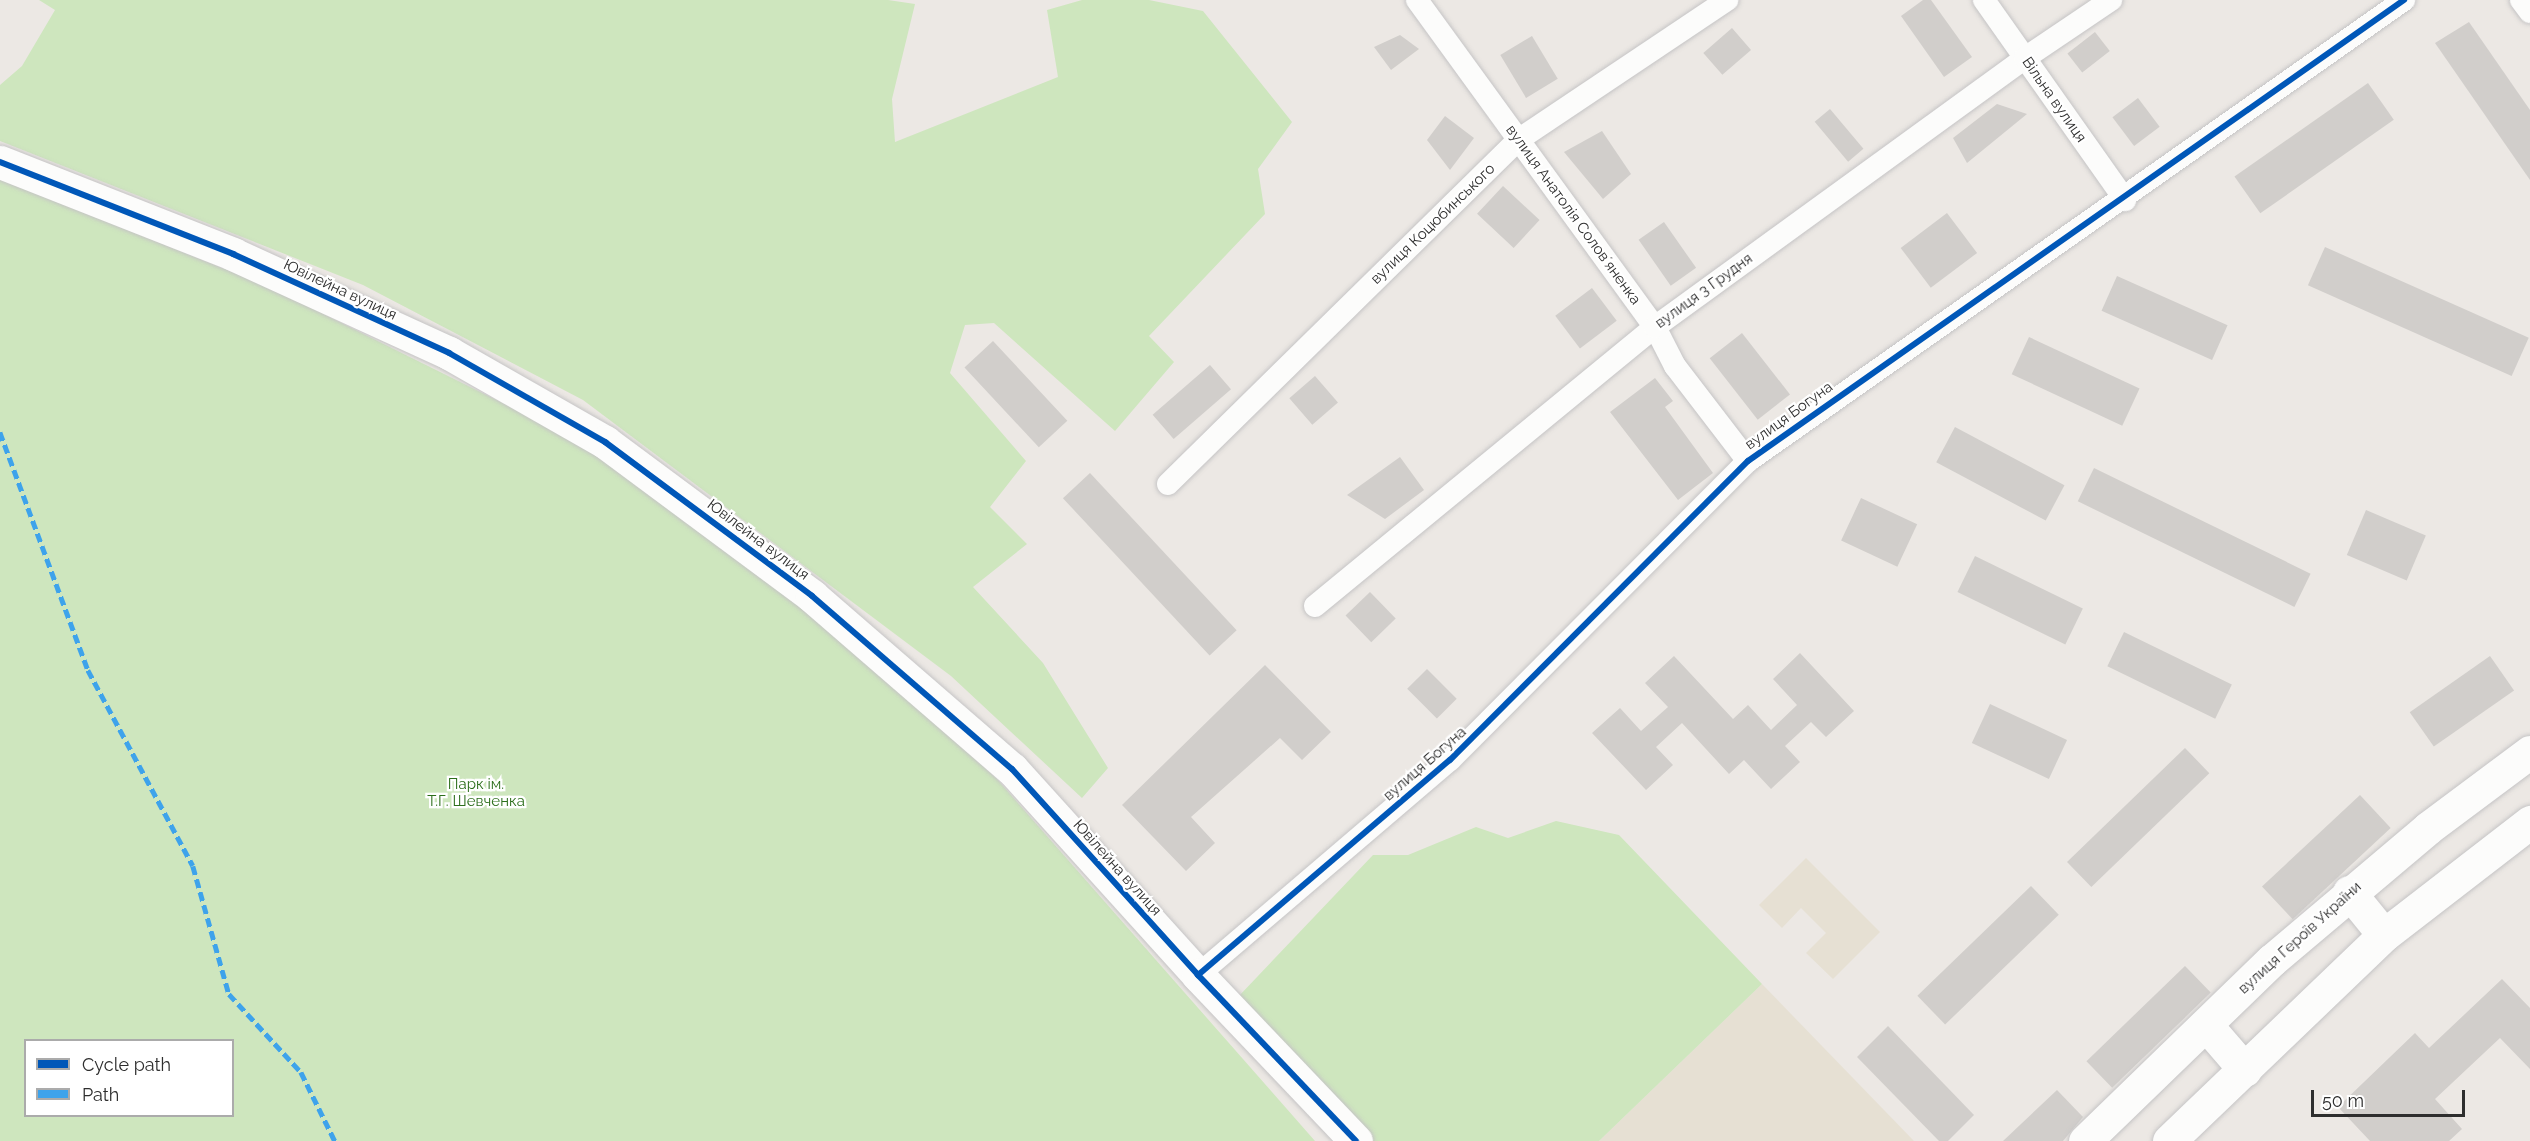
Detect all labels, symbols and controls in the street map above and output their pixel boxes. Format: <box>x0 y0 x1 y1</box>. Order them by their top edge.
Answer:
street label: Вільна вулиця <box>2018 54 2090 146</box>
street label: вулиця Анатолія Соловʼяненка <box>1502 121 1644 309</box>
street label: вулиця Коцюбинського <box>1367 160 1499 288</box>
street label: вулиця 3 Грудня <box>1652 250 1756 332</box>
street label: Ювілейна вулиця <box>280 256 400 324</box>
street label: вулиця Богуна <box>1742 378 1836 454</box>
street label: Ювілейна вулиця <box>703 496 813 584</box>
street label: вулиця Богуна <box>1380 723 1470 805</box>
park label: Парк ім. Т.Г. Шевченка <box>427 775 525 810</box>
street label: Ювілейна вулиця <box>1069 816 1165 920</box>
street label: вулиця Героїв України <box>2235 878 2365 998</box>
legend <box>24 1039 234 1117</box>
text: Cycle path <box>82 1054 171 1075</box>
scale bar <box>2314 1078 2468 1116</box>
text: Path <box>82 1084 119 1105</box>
text: 50 m <box>2322 1090 2364 1111</box>

